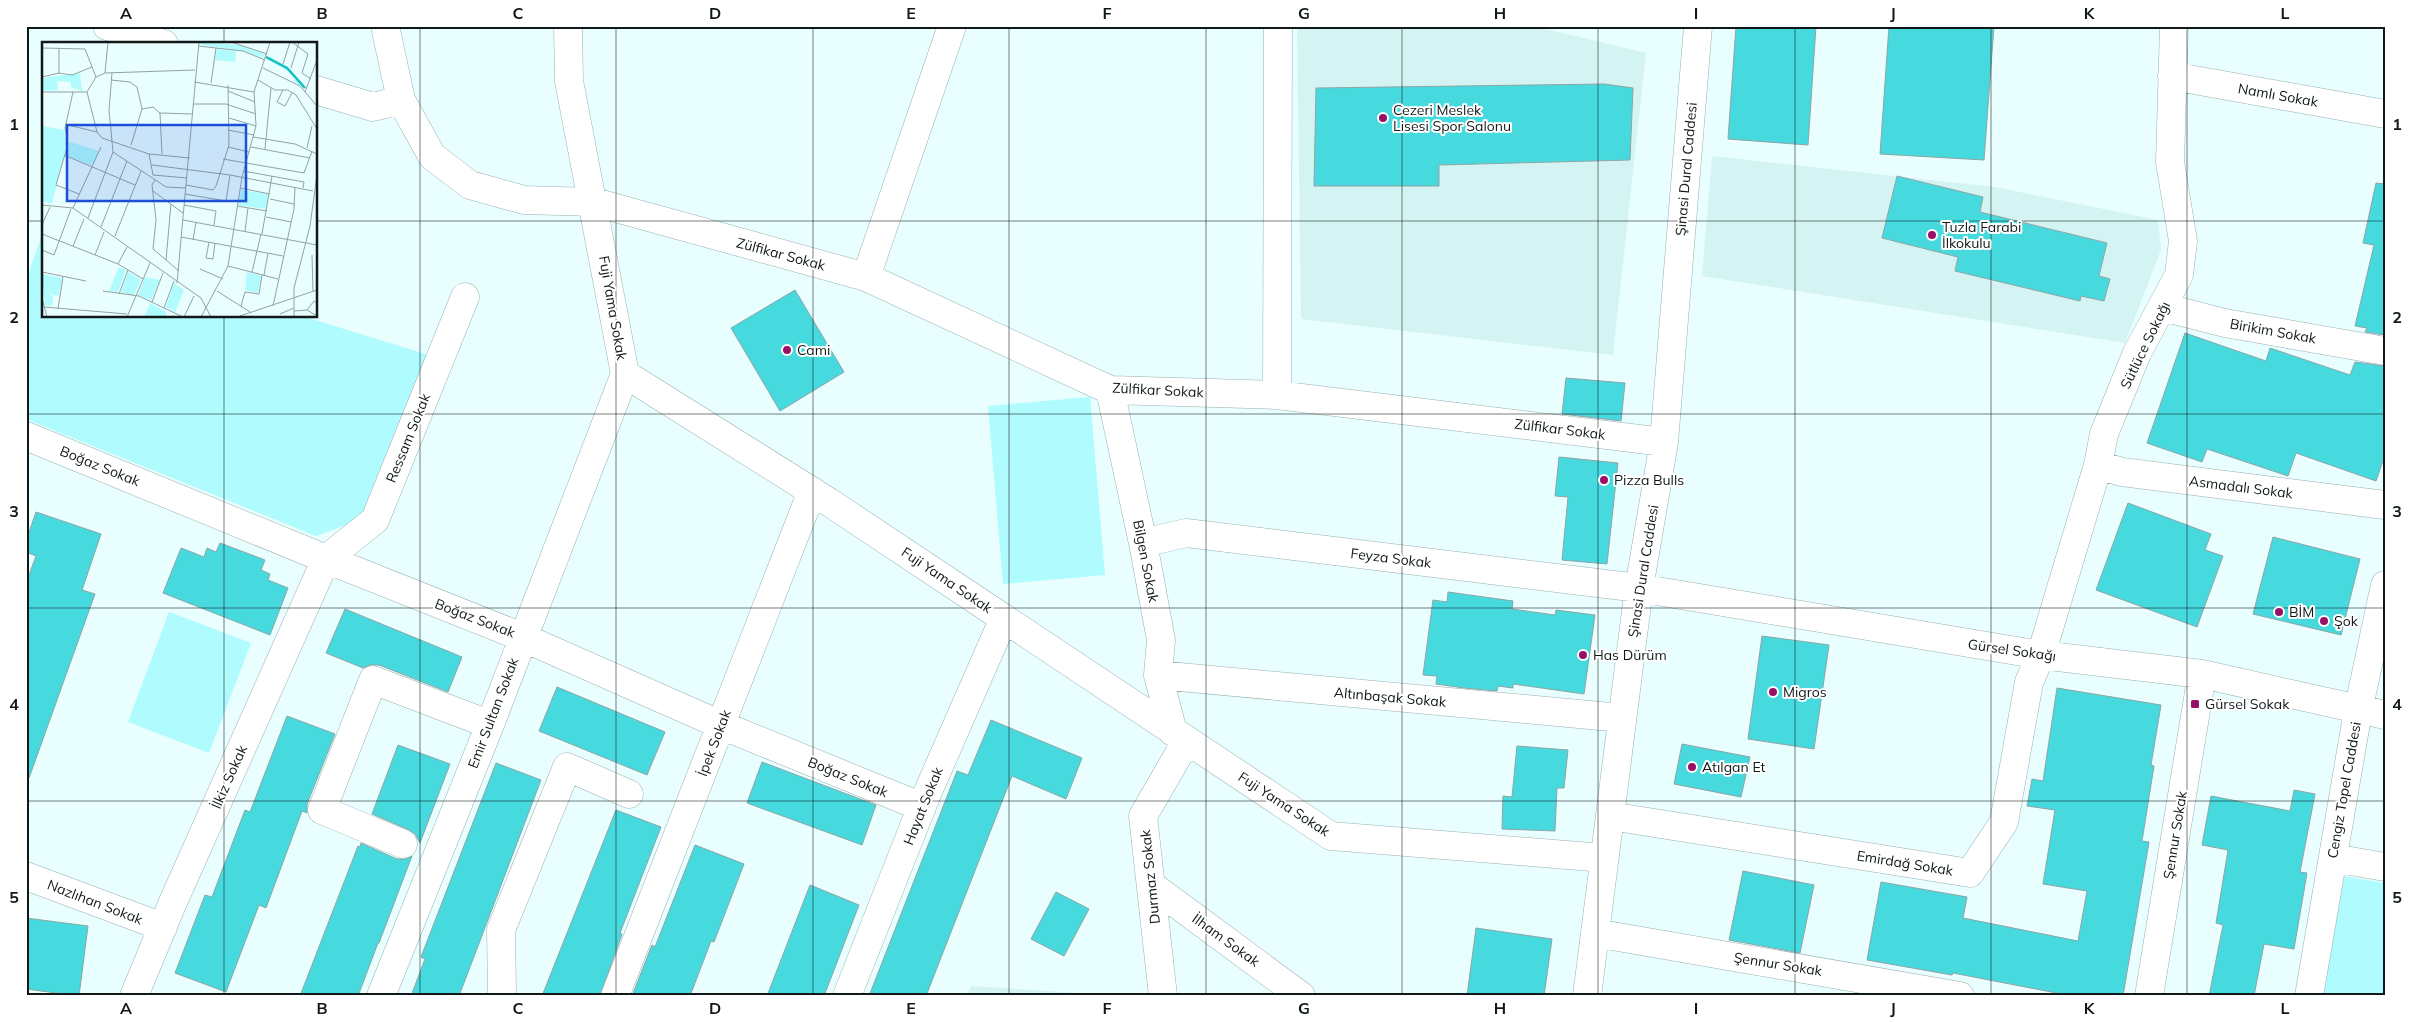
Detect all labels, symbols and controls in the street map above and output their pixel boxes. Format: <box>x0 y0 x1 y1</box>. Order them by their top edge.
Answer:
text: A <box>120 3 132 23</box>
text: B <box>316 3 328 23</box>
text: C <box>513 3 524 23</box>
text: D <box>709 3 721 23</box>
text: E <box>906 3 916 23</box>
text: F <box>1102 3 1112 23</box>
text: G <box>1298 3 1310 23</box>
text: H <box>1494 3 1506 23</box>
text: I <box>1694 3 1698 23</box>
text: J <box>1890 3 1896 23</box>
text: K <box>2084 3 2096 23</box>
text: L <box>2281 3 2290 23</box>
inset map <box>42 42 318 318</box>
street label: Namlı Sokak <box>2237 79 2320 111</box>
place label: Cezeri Meslek Lisesi Spor Salonu <box>1393 101 1511 135</box>
street label: Şinasi Dural Caddesi <box>1671 101 1701 237</box>
marker: Cezeri Meslek Lisesi Spor Salonu <box>1377 112 1389 124</box>
text: 1 <box>9 114 19 134</box>
text: 1 <box>2392 114 2402 134</box>
place label: Tuzla Farabi İlkokulu <box>1942 218 2021 252</box>
marker: Tuzla Farabi İlkokulu <box>1926 229 1938 241</box>
street label: Zülfikar Sokak <box>735 233 828 275</box>
street label: Fuji Yama Sokak <box>595 254 631 362</box>
street label: Sütlüce Sokağı <box>2116 298 2174 392</box>
text: 2 <box>9 307 19 327</box>
text: 2 <box>2392 307 2402 327</box>
street label: Birikim Sokak <box>2228 315 2318 348</box>
place label: Cami <box>797 341 830 359</box>
marker: Cami <box>781 344 793 356</box>
street label: Zülfikar Sokak <box>1112 379 1205 401</box>
street label: Ressam Sokak <box>382 390 434 485</box>
street label: Zülfikar Sokak <box>1514 414 1607 444</box>
street label: Boğaz Sokak <box>57 442 143 491</box>
place label: Pizza Bulls <box>1614 471 1684 489</box>
street label: Asmadalı Sokak <box>2188 472 2295 502</box>
marker: Pizza Bulls <box>1598 474 1610 486</box>
text: 3 <box>9 501 19 521</box>
text: 3 <box>2392 501 2402 521</box>
street label: Şinasi Dural Caddesi <box>1624 503 1662 639</box>
street label: Bilgen Sokak <box>1129 518 1163 605</box>
street label: Fuji Yama Sokak <box>898 543 997 617</box>
street label: Feyza Sokak <box>1350 544 1433 572</box>
street label: Boğaz Sokak <box>432 594 519 642</box>
place label: BİM <box>2289 603 2314 621</box>
marker: BİM <box>2273 606 2285 618</box>
place label: Şok <box>2334 612 2359 630</box>
marker: Şok <box>2318 615 2330 627</box>
street label: Gürsel Sokağı <box>1967 635 2057 665</box>
place label: Has Dürüm <box>1593 646 1667 664</box>
marker: Has Dürüm <box>1577 649 1589 661</box>
street label: Emir Sultan Sokak <box>464 654 523 771</box>
street label: Altınbaşak Sokak <box>1333 683 1448 711</box>
place label: Migros <box>1783 683 1827 701</box>
marker: Migros <box>1767 686 1779 698</box>
text: 4 <box>9 694 19 714</box>
text: 4 <box>2392 694 2402 714</box>
place label: Gürsel Sokak <box>2205 695 2290 713</box>
marker: Gürsel Sokak <box>2189 698 2201 710</box>
street label: İpek Sokak <box>693 706 735 779</box>
street label: Cengiz Topel Caddesi <box>2323 720 2365 860</box>
street label: İlkiz Sokak <box>207 742 251 812</box>
street label: Boğaz Sokak <box>805 753 891 802</box>
place label: Atılgan Et <box>1702 758 1766 776</box>
marker: Atılgan Et <box>1686 761 1698 773</box>
street label: Hayat Sokak <box>899 764 947 848</box>
street label: Fuji Yama Sokak <box>1235 768 1334 841</box>
street label: Şennur Sokak <box>2159 789 2191 880</box>
street label: Durmaz Sokak <box>1136 828 1164 925</box>
street label: Emirdağ Sokak <box>1856 847 1955 880</box>
street label: Nazlıhan Sokak <box>45 876 146 929</box>
text: 5 <box>9 887 19 907</box>
text: 5 <box>2392 887 2402 907</box>
street label: İlham Sokak <box>1189 910 1264 971</box>
street label: Şennur Sokak <box>1733 948 1824 980</box>
text: A <box>120 998 132 1018</box>
text: B <box>316 998 328 1018</box>
text: C <box>513 998 524 1018</box>
text: D <box>709 998 721 1018</box>
text: E <box>906 998 916 1018</box>
text: F <box>1102 998 1112 1018</box>
text: G <box>1298 998 1310 1018</box>
text: H <box>1494 998 1506 1018</box>
text: I <box>1694 998 1698 1018</box>
text: J <box>1890 998 1896 1018</box>
text: K <box>2084 998 2096 1018</box>
text: L <box>2281 998 2290 1018</box>

